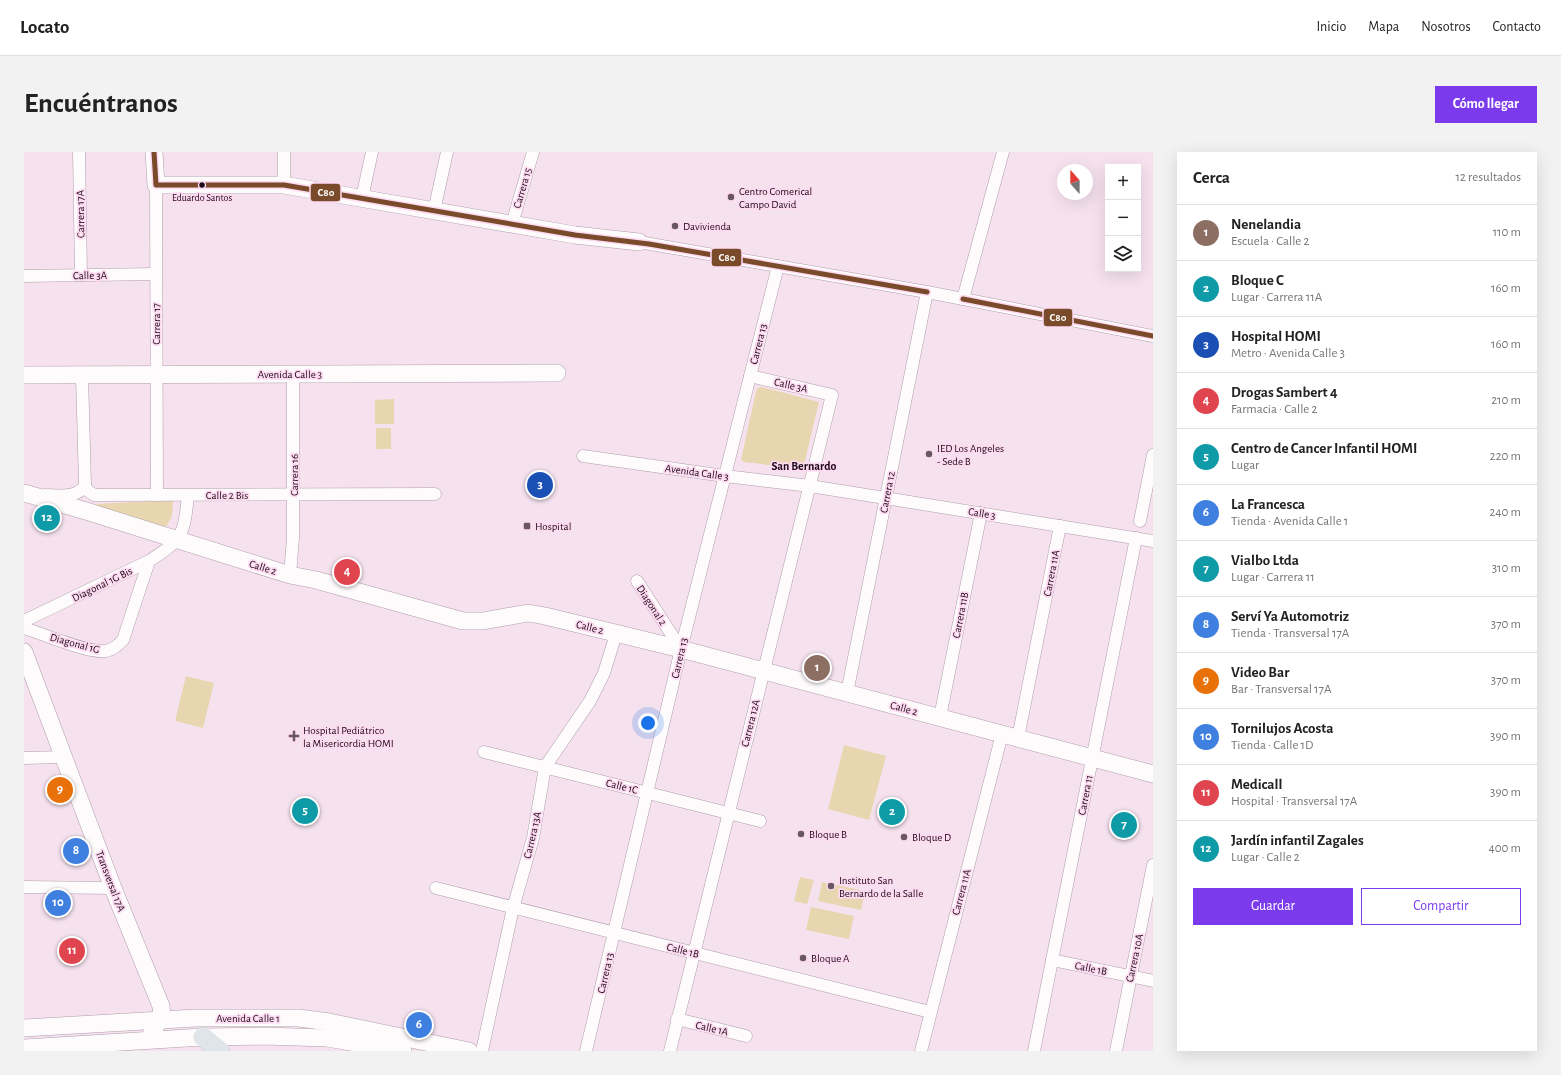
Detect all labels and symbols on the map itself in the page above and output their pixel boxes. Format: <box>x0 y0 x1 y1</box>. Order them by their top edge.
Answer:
north arrow <box>1057 164 1093 200</box>
street label: Carrera 15 <box>511 166 534 210</box>
marker: Eduardo Santos <box>197 180 207 190</box>
line badge: C80 <box>310 183 341 202</box>
place label: Centro Comerical Campo David <box>739 186 812 210</box>
text: C80 <box>318 187 335 198</box>
street label: Carrera 17A <box>75 189 86 238</box>
marker: Centro Comerical Campo David <box>726 192 736 202</box>
place label: Eduardo Santos <box>172 193 232 203</box>
marker: Davivienda <box>670 221 680 231</box>
place label: Davivienda <box>683 221 731 232</box>
line badge: C80 <box>711 248 742 267</box>
text: C80 <box>719 252 736 263</box>
street label: Calle 3A <box>73 270 108 281</box>
street label: Carrera 17 <box>151 303 162 345</box>
line badge: C80 <box>1043 308 1073 327</box>
text: C80 <box>1050 312 1067 323</box>
street label: Carrera 13 <box>748 322 769 366</box>
street label: Avenida Calle 3 <box>258 369 323 380</box>
street label: Calle 3A <box>773 376 809 395</box>
place label: IED Los Angeles - Sede B <box>937 443 1004 467</box>
marker: IED Los Angeles - Sede B <box>924 449 934 459</box>
street label: Carrera 16 <box>289 454 300 496</box>
district label: San Bernardo <box>772 460 836 472</box>
street label: Avenida Calle 3 <box>664 463 730 482</box>
pin: 3 <box>527 470 553 500</box>
street label: Carrera 12 <box>878 470 897 514</box>
street label: Calle 2 Bis <box>206 490 248 501</box>
pin: 12 <box>34 503 60 533</box>
street label: Calle 3 <box>967 506 997 521</box>
marker: Hospital <box>522 521 532 531</box>
place label: Hospital <box>535 521 571 532</box>
street label: Carrera 11A <box>1042 548 1062 597</box>
pin: 4 <box>334 557 360 587</box>
street label: Calle 2 <box>248 558 278 577</box>
street label: Diagonal 1G Bis <box>70 565 134 604</box>
street label: Diagonal 2 <box>634 583 669 627</box>
street label: Carrera 11B <box>951 591 970 639</box>
street label: Calle 2 <box>575 619 605 636</box>
street label: Diagonal 1G <box>49 632 101 655</box>
street label: Carrera 13 <box>669 636 690 680</box>
pin: 1 <box>804 653 830 683</box>
street label: Carrera 12A <box>739 698 762 748</box>
street label: Calle 2 <box>889 700 919 717</box>
your location <box>638 713 658 733</box>
place label: Hospital Pediátrico la Misericordia HOMI <box>303 725 394 749</box>
marker: Hospital Pediátrico la Misericordia HOMI <box>288 730 300 742</box>
street label: Carrera 11 <box>1076 774 1095 816</box>
pin: 9 <box>47 775 73 805</box>
street label: Calle 1C <box>605 777 639 796</box>
pin: 5 <box>292 796 318 826</box>
pin: 2 <box>879 797 905 827</box>
street label: Carrera 13A <box>522 810 543 860</box>
pin: 7 <box>1111 810 1137 840</box>
marker: Bloque B <box>796 829 806 839</box>
place label: Bloque B <box>809 829 847 840</box>
marker: Bloque D <box>899 832 909 842</box>
place label: Bloque D <box>912 832 951 843</box>
pin: 8 <box>63 836 89 866</box>
street label: Transversal 17A <box>94 849 127 914</box>
street label: Carrera 11A <box>950 867 973 916</box>
place label: Instituto San Bernardo de la Salle <box>839 875 923 899</box>
marker: Instituto San Bernardo de la Salle <box>826 881 836 891</box>
pin: 10 <box>45 888 71 918</box>
street label: Carrera 10A <box>1124 932 1145 983</box>
pin: 11 <box>59 936 85 966</box>
street label: Calle 1B <box>666 941 700 960</box>
street label: Carrera 13 <box>595 951 616 995</box>
marker: Bloque A <box>798 953 808 963</box>
place label: Bloque A <box>811 953 850 964</box>
street label: Calle 1B <box>1074 960 1108 977</box>
pin: 6 <box>406 1010 432 1040</box>
street label: Avenida Calle 1 <box>216 1013 280 1024</box>
street label: Calle 1A <box>694 1019 730 1038</box>

